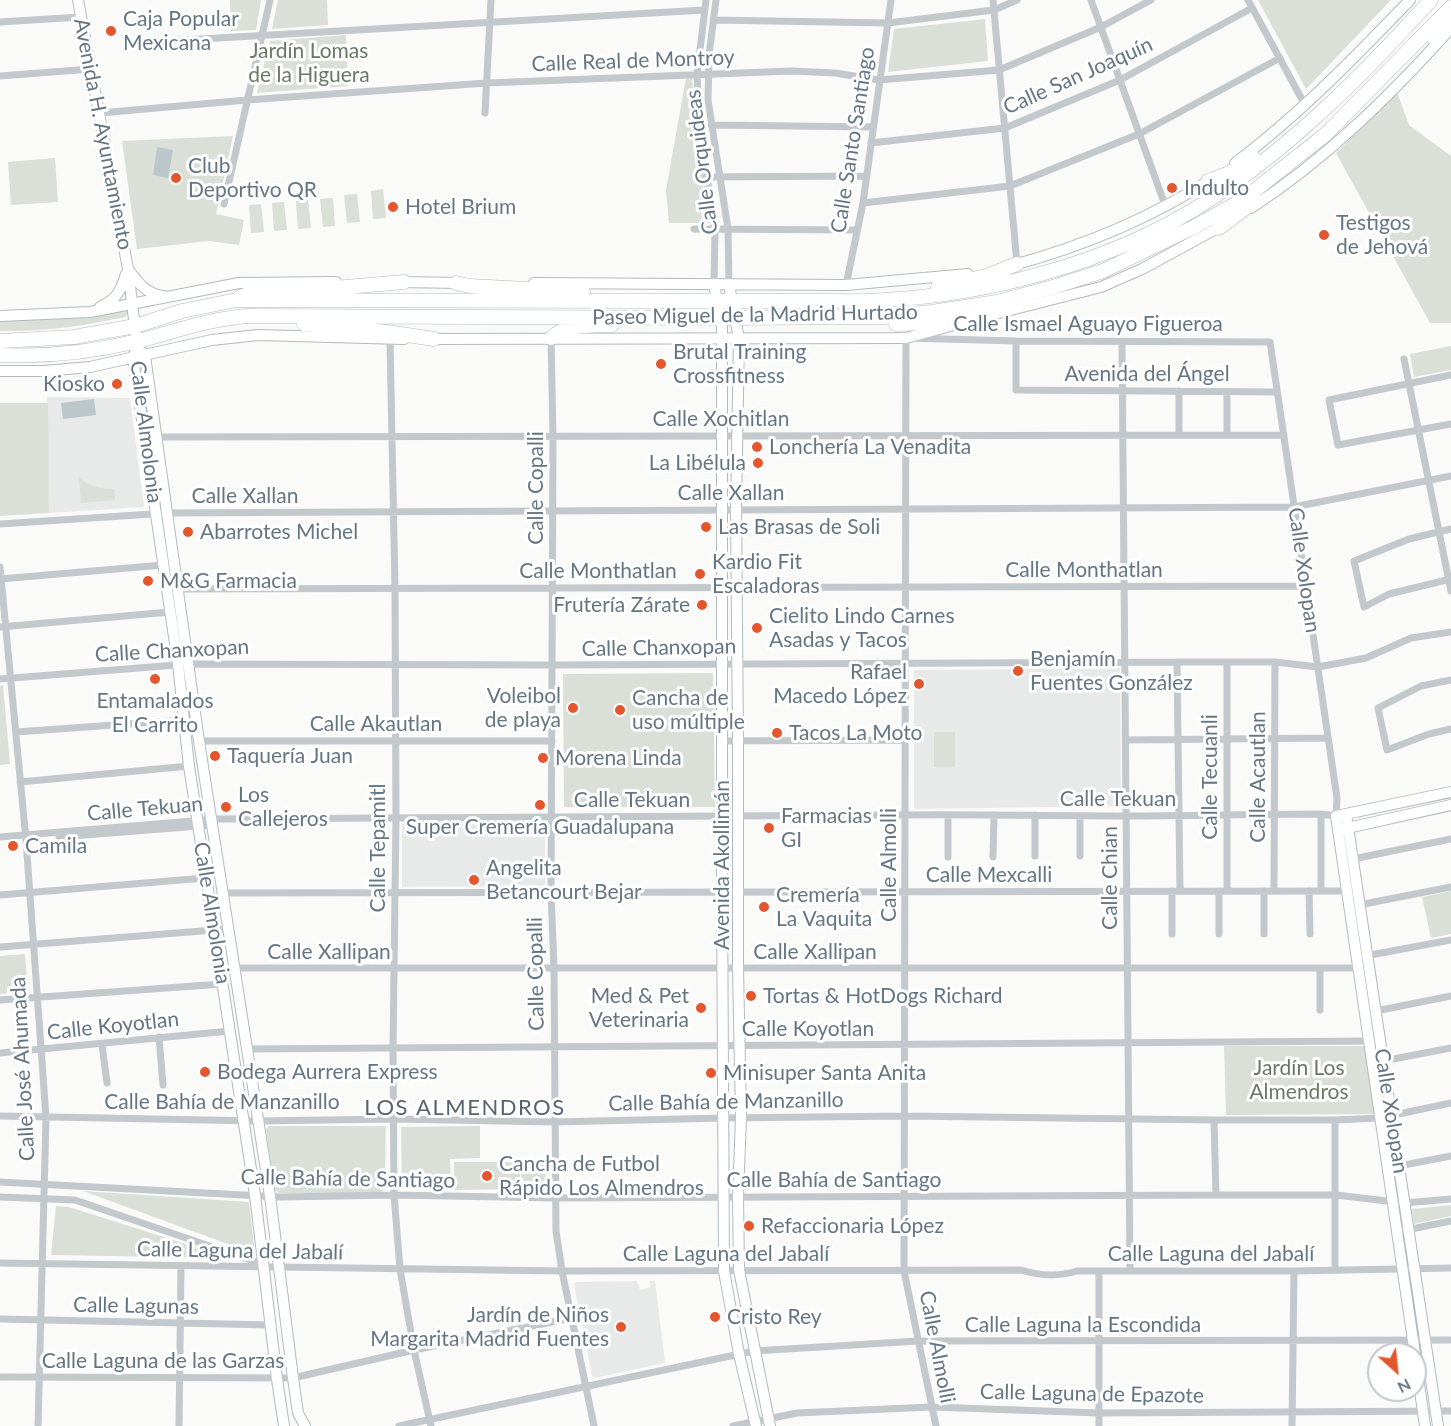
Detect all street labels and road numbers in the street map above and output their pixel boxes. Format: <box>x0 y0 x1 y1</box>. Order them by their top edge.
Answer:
street label: Avenida H. Ayuntamiento <box>68 16 138 252</box>
street label: Calle San Joaquín <box>999 32 1157 120</box>
street label: Calle Real de Montroy <box>531 45 735 77</box>
street label: Calle Santo Santiago <box>826 45 880 235</box>
street label: Calle Orquideas <box>681 88 723 236</box>
street label: Paseo Miguel de la Madrid Hurtado <box>592 300 918 330</box>
street label: Calle Ismael Aguayo Figueroa <box>953 311 1223 337</box>
street label: Calle Almolonia <box>125 359 167 505</box>
street label: Avenida del Ángel <box>1064 361 1230 387</box>
street label: Calle Xochitlan <box>653 406 789 432</box>
street label: Calle Copalli <box>523 431 549 545</box>
street label: Calle Xallan <box>678 480 784 506</box>
street label: Calle Xallan <box>192 483 298 509</box>
street label: Calle Xolopan <box>1283 506 1325 634</box>
street label: Calle Monthatlan <box>1005 557 1163 583</box>
street label: Calle Monthatlan <box>519 558 677 584</box>
street label: Calle Chanxopan <box>94 634 250 668</box>
street label: Calle Chanxopan <box>582 634 736 662</box>
street label: Calle Akautlan <box>310 711 442 737</box>
street label: Calle Acautlan <box>1245 711 1271 843</box>
street label: Calle Tecuanli <box>1197 714 1223 840</box>
street label: Avenida Akollimán <box>709 780 735 950</box>
street label: Calle Tepamitl <box>365 784 391 912</box>
street label: Calle Tekuan <box>1060 786 1176 812</box>
street label: Calle Tekuan <box>574 787 690 813</box>
street label: Calle Tekuan <box>86 791 204 827</box>
street label: Calle Almolli <box>876 808 902 922</box>
street label: Calle Chian <box>1097 826 1123 930</box>
street label: Calle Almolonia <box>188 840 236 986</box>
street label: Calle Mexcalli <box>926 862 1052 888</box>
street label: Calle Copalli <box>522 917 550 1031</box>
street label: Calle Xallipan <box>267 939 391 965</box>
street label: Calle Xallipan <box>753 939 877 965</box>
street label: Calle José Ahumada <box>6 976 40 1162</box>
street label: Calle Koyotlan <box>46 1007 180 1045</box>
street label: Calle Koyotlan <box>742 1016 874 1042</box>
street label: Calle Xolopan <box>1369 1047 1413 1175</box>
street label: Calle Bahía de Manzanillo <box>608 1087 844 1117</box>
street label: Calle Bahía de Manzanillo <box>104 1089 340 1115</box>
street label: Calle Bahía de Santiago <box>240 1165 456 1193</box>
street label: Calle Bahía de Santiago <box>727 1167 941 1193</box>
street label: Calle Laguna del Jabalí <box>137 1237 343 1265</box>
street label: Calle Laguna del Jabalí <box>623 1241 829 1267</box>
street label: Calle Laguna del Jabalí <box>1108 1241 1314 1267</box>
street label: Calle Almolli <box>914 1289 960 1405</box>
street label: Calle Lagunas <box>73 1292 199 1320</box>
street label: Calle Laguna la Escondida <box>965 1312 1201 1338</box>
street label: Calle Laguna de las Garzas <box>42 1348 284 1374</box>
street label: Calle Laguna de Epazote <box>980 1379 1204 1409</box>

